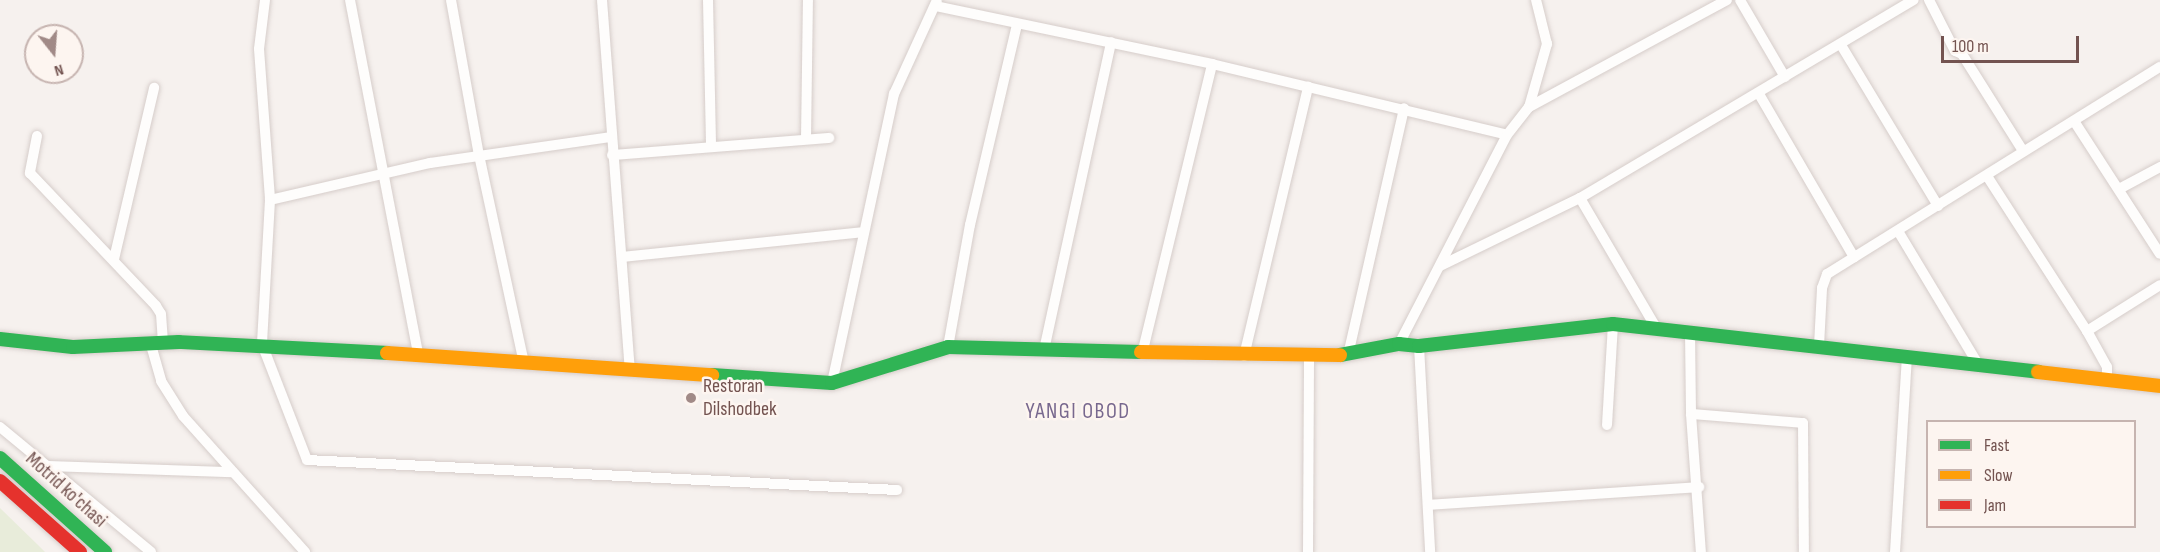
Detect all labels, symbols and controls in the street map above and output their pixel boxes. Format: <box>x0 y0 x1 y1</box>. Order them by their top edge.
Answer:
north arrow <box>24 24 84 84</box>
scale bar <box>1944 24 2082 62</box>
text: 100 m <box>1952 36 1989 57</box>
text: N <box>52 59 66 80</box>
place label: Restoran Dilshodbek <box>703 374 777 421</box>
marker: Restoran Dilshodbek <box>684 391 698 405</box>
district label: YANGI OBOD <box>1025 399 1131 425</box>
legend <box>1926 420 2136 528</box>
text: Fast <box>1984 435 2009 456</box>
street label: Motrid ko'chasi <box>20 447 112 533</box>
text: Slow <box>1984 465 2013 486</box>
text: Jam <box>1984 495 2006 516</box>

